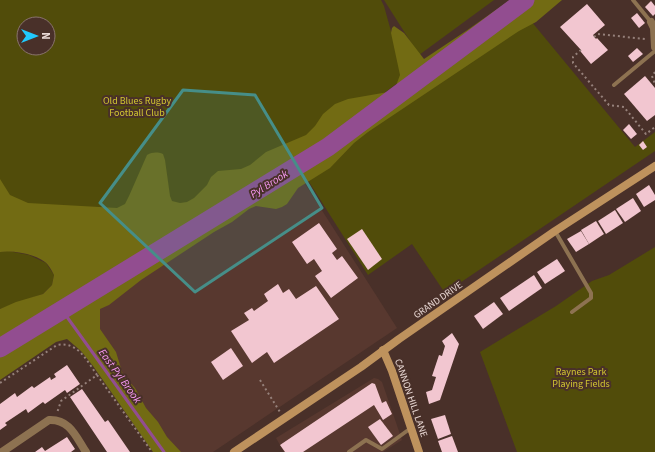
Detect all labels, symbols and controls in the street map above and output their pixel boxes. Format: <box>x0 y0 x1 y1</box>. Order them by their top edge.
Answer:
north arrow <box>16 16 56 56</box>
text: N <box>38 32 53 40</box>
park label: Old Blues Rugby Football Club <box>103 94 171 120</box>
water label: Pyl Brook <box>247 166 292 202</box>
street label: GRAND DRIVE <box>411 278 465 322</box>
water label: East Pyl Brook <box>95 346 145 407</box>
street label: CANNON HILL LANE <box>391 357 431 439</box>
park label: Raynes Park Playing Fields <box>552 365 610 391</box>

